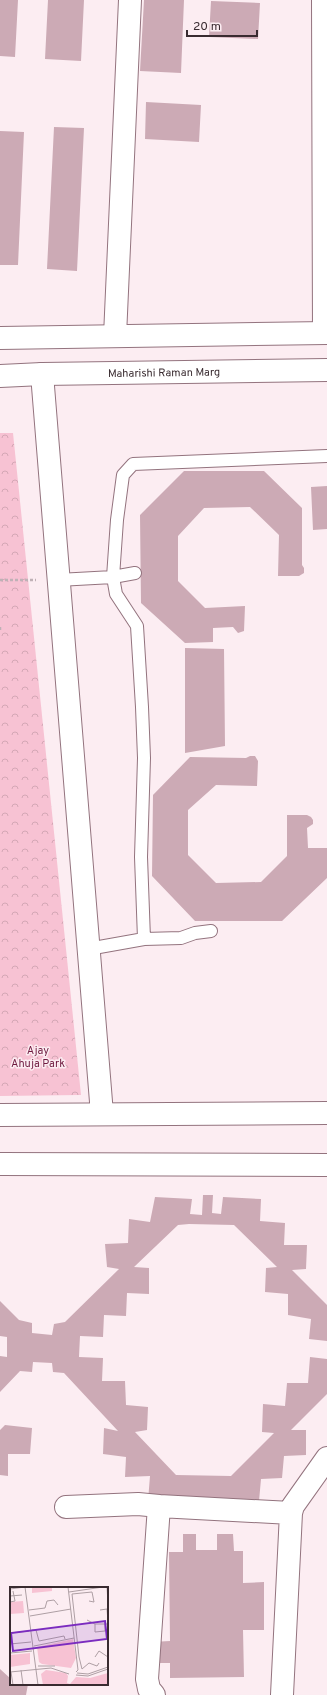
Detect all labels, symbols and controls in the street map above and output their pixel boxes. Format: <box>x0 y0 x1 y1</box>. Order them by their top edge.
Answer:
scale bar <box>187 12 257 38</box>
text: 20 m <box>193 19 221 35</box>
street label: Maharishi Raman Marg <box>108 366 220 381</box>
park label: Ajay Ahuja Park <box>11 1044 65 1071</box>
inset map <box>10 1587 108 1685</box>

